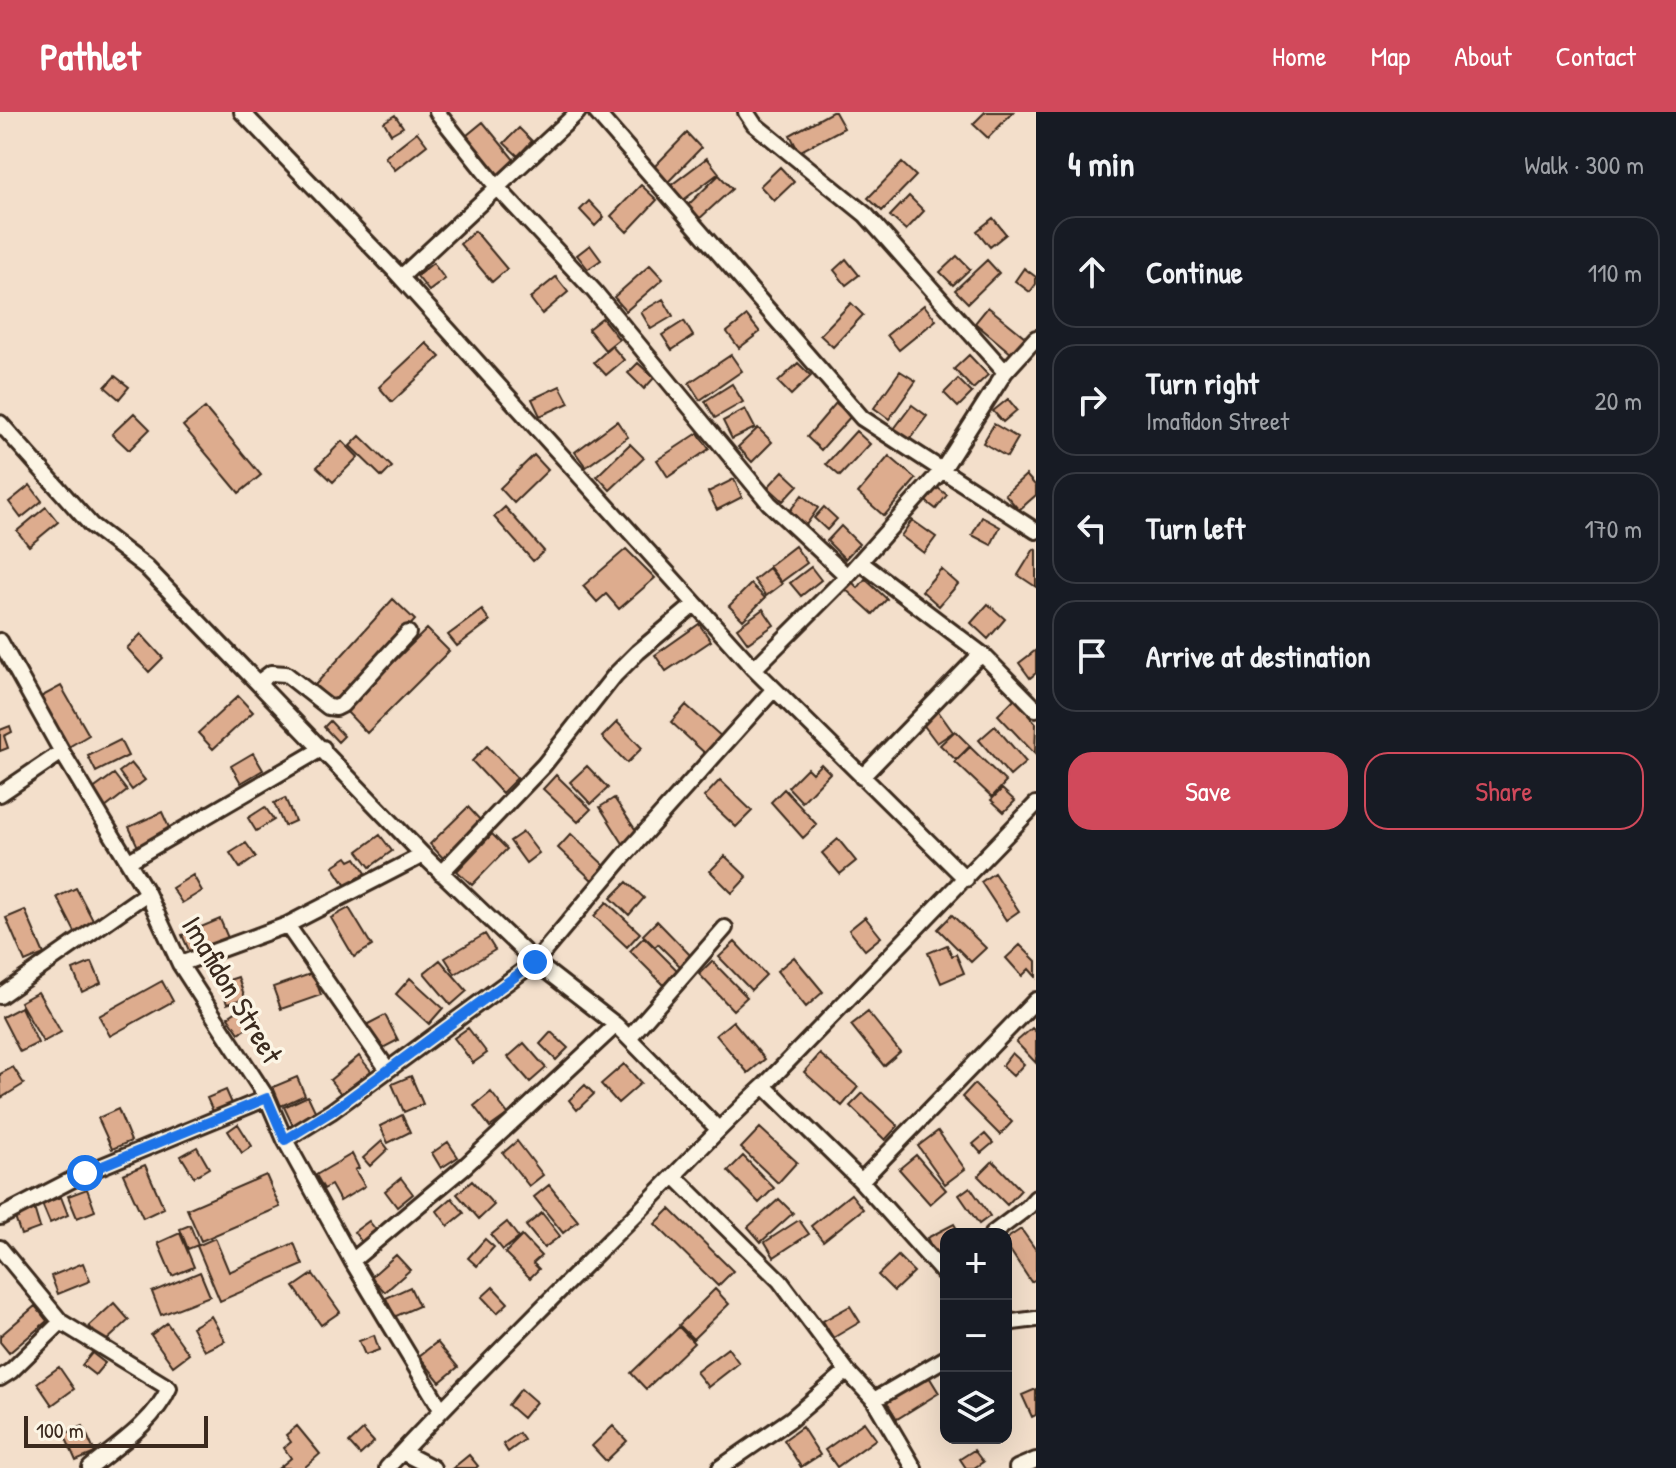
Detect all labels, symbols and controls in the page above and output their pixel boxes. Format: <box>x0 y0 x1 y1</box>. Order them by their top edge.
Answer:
text: Pathlet <box>40 30 141 82</box>
text: Home <box>1272 37 1327 75</box>
text: Map <box>1371 37 1410 75</box>
text: About <box>1454 37 1512 75</box>
text: Contact <box>1556 37 1636 75</box>
text: 4 min <box>1068 141 1135 187</box>
text: Walk · 300 m <box>1524 147 1644 182</box>
icon: ahead <box>1070 250 1114 294</box>
text: Continue <box>1146 252 1243 292</box>
text: 110 m <box>1588 255 1642 290</box>
text: Turn right <box>1146 363 1259 403</box>
icon: right <box>1070 378 1114 422</box>
text: 20 m <box>1595 383 1642 418</box>
text: Imafidon Street <box>1146 403 1289 438</box>
icon: left <box>1070 506 1114 550</box>
text: Turn left <box>1146 508 1245 548</box>
text: 170 m <box>1584 511 1642 546</box>
icon: arrive <box>1070 634 1114 678</box>
text: Arrive at destination <box>1146 636 1371 676</box>
button: Save <box>1068 752 1348 830</box>
button: Share <box>1364 752 1644 830</box>
street label: Imafidon Street <box>173 908 293 1071</box>
route end <box>517 944 553 980</box>
route start <box>67 1155 103 1191</box>
map controls <box>940 1228 1012 1444</box>
button: + <box>940 1228 1012 1300</box>
button: − <box>940 1300 1012 1372</box>
button: layers <box>940 1372 1012 1444</box>
scale bar <box>24 1412 208 1448</box>
text: 100 m <box>36 1415 84 1445</box>

